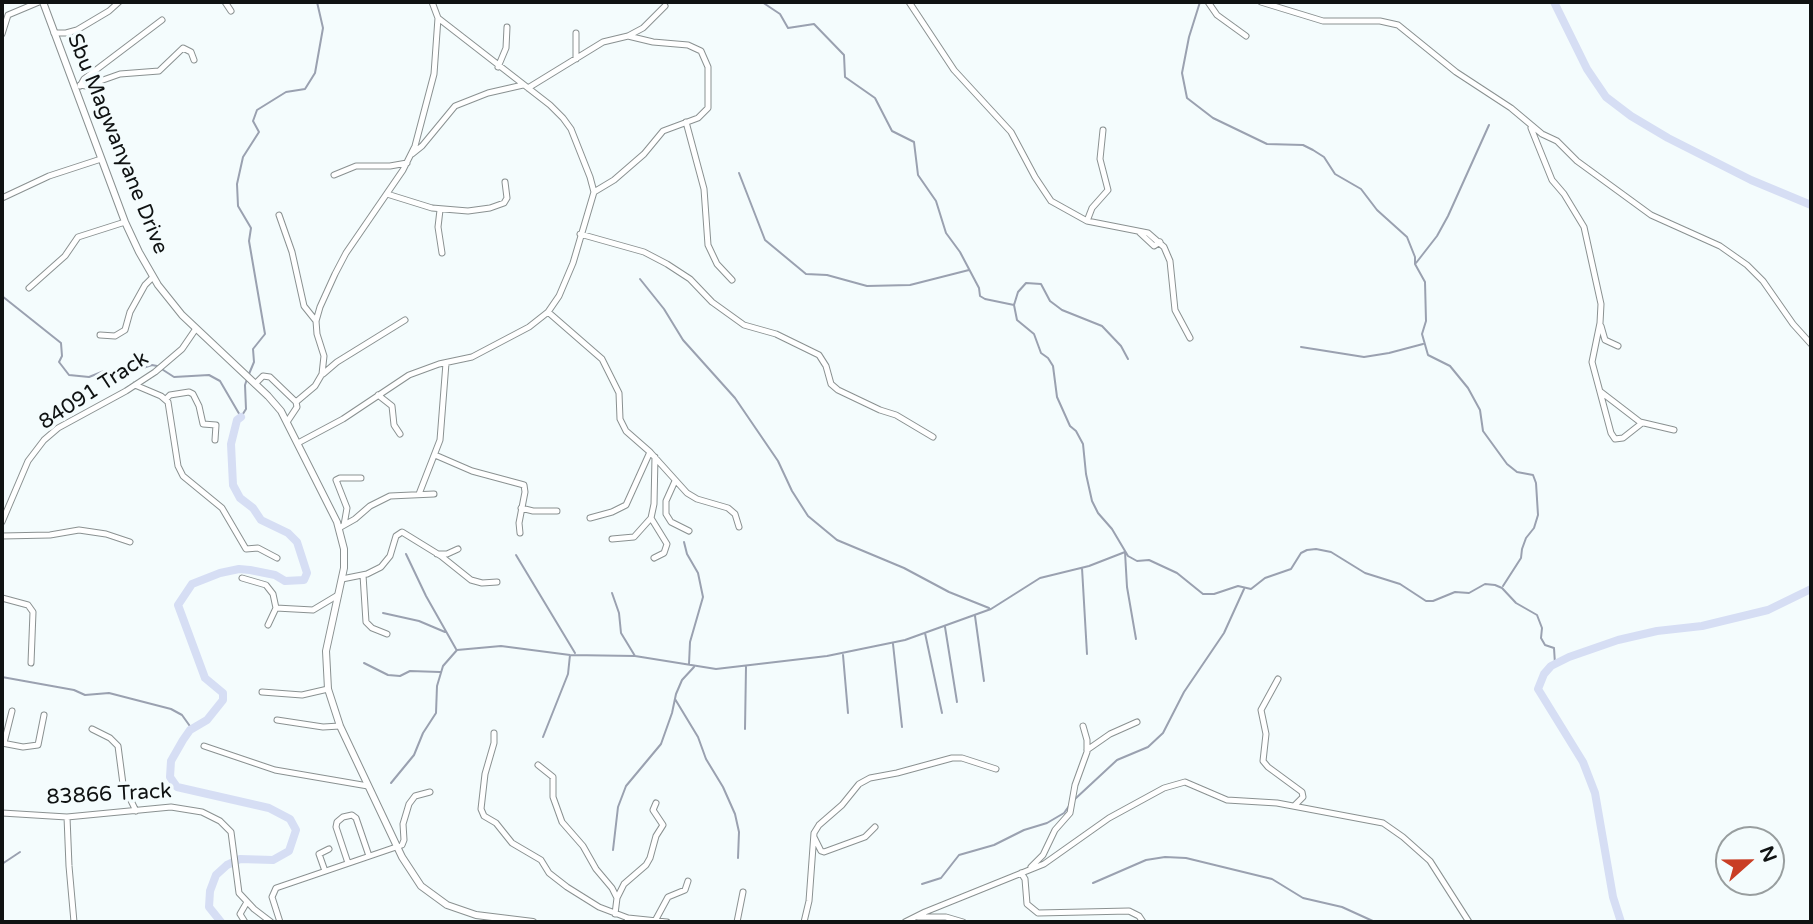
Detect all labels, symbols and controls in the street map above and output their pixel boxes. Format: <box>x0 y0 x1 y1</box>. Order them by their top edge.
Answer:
street label: Sbu Magwanyane Drive <box>61 30 173 258</box>
street label: 84091 Track <box>35 346 153 436</box>
street label: 83866 Track <box>46 779 172 811</box>
north arrow <box>1715 826 1785 896</box>
text: N <box>1755 843 1781 865</box>

